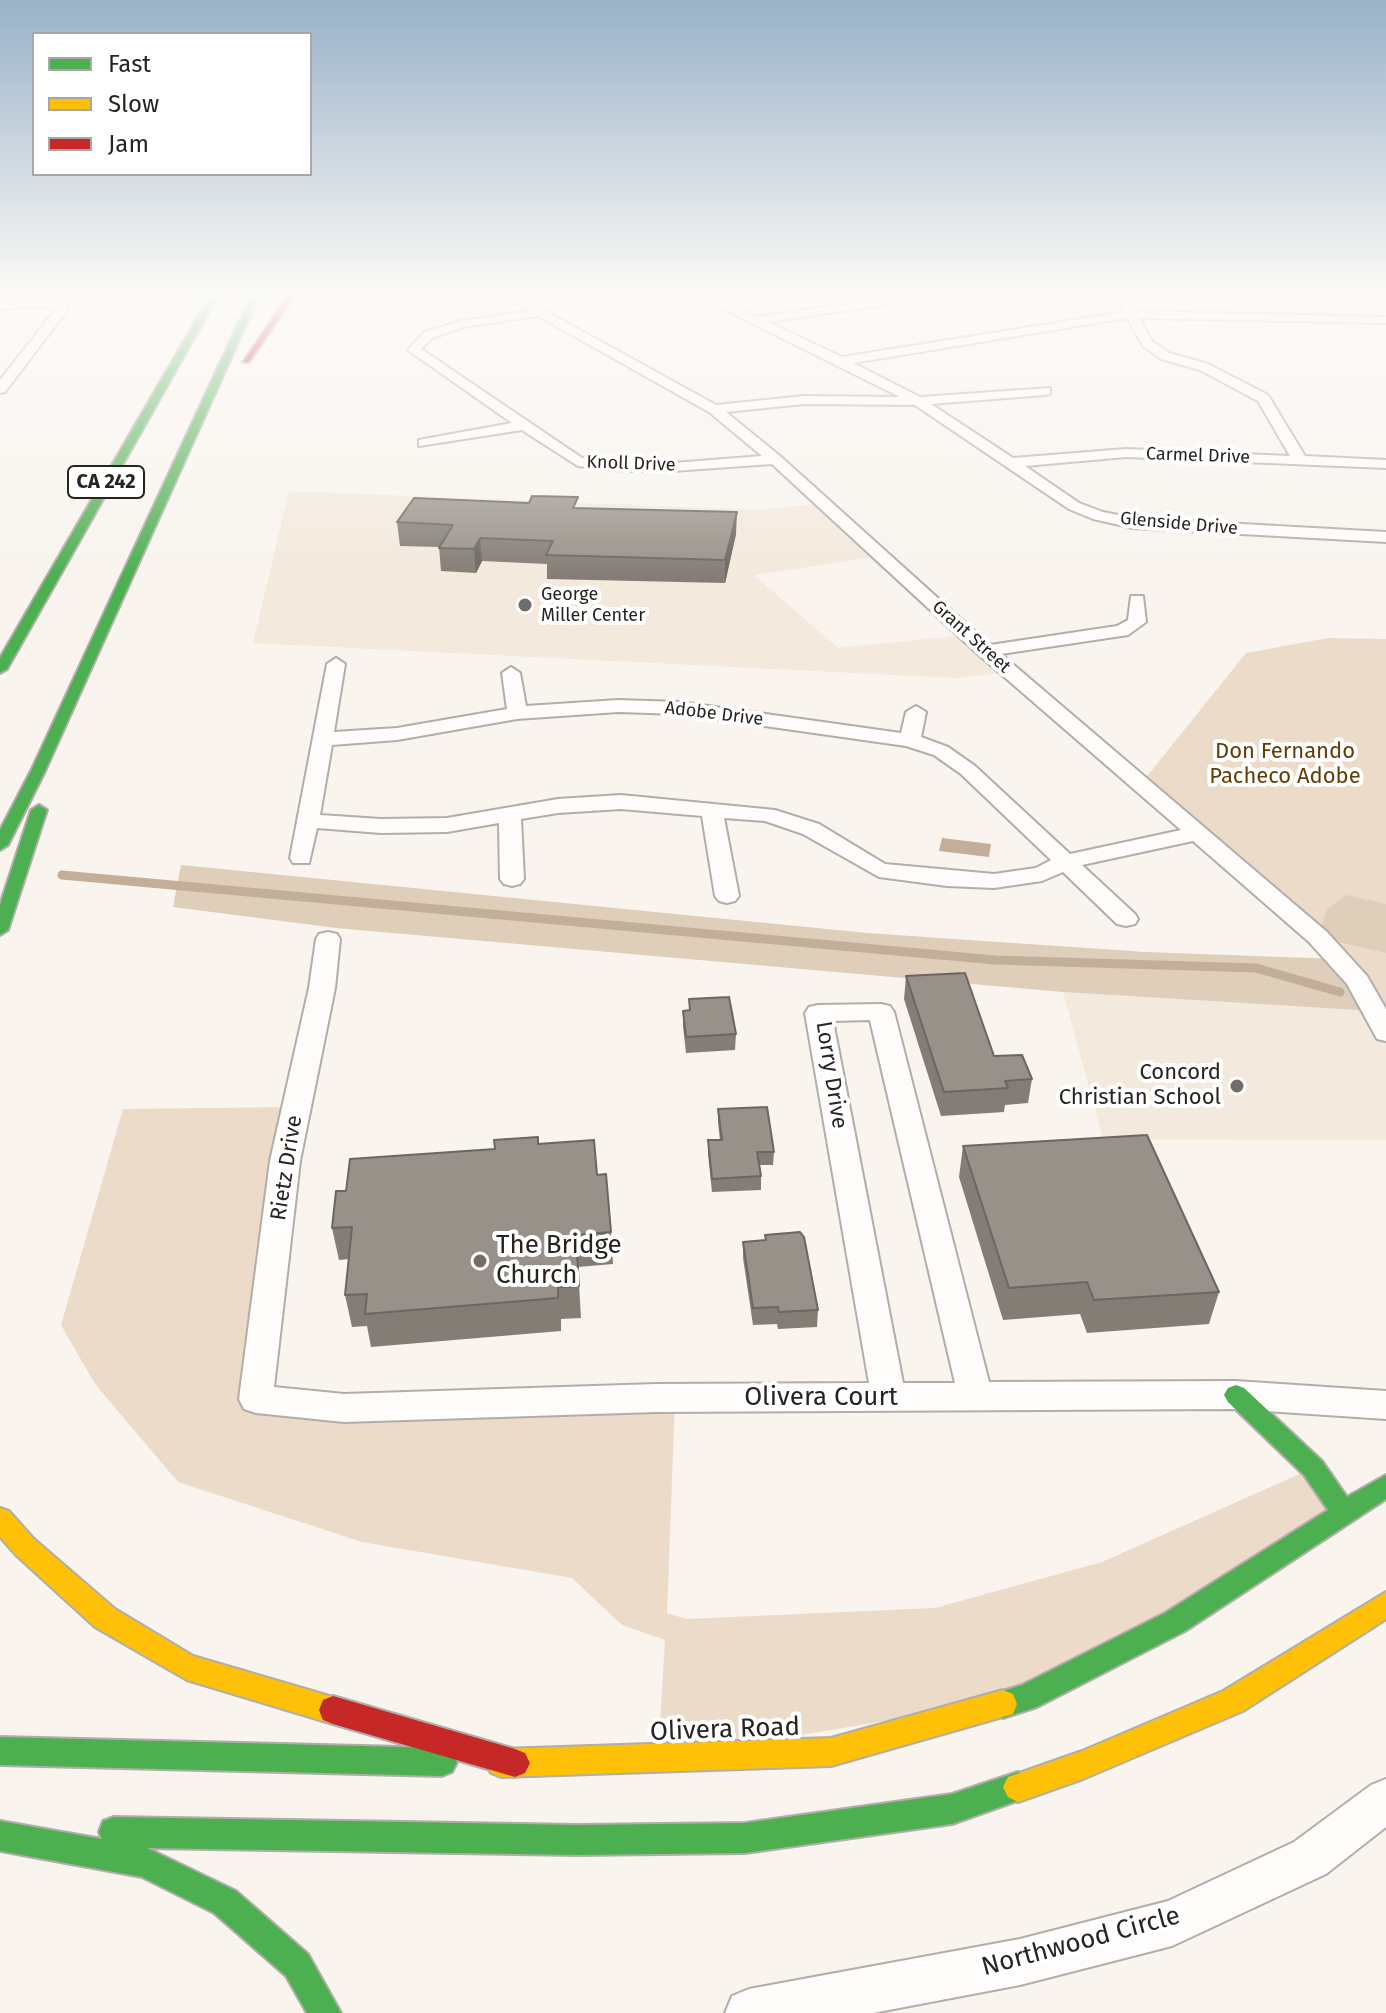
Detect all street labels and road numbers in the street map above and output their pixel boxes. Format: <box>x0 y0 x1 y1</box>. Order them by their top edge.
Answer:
street label: Carmel Drive <box>1146 443 1250 469</box>
street label: Knoll Drive <box>586 452 676 476</box>
road number: CA 242 <box>68 466 144 498</box>
street label: Glenside Drive <box>1119 508 1239 540</box>
street label: Grant Street <box>927 596 1015 678</box>
street label: Adobe Drive <box>664 697 764 731</box>
street label: Lorry Drive <box>809 1019 853 1131</box>
street label: Rietz Drive <box>266 1113 308 1223</box>
street label: Olivera Court <box>744 1382 898 1414</box>
street label: Olivera Road <box>650 1712 800 1748</box>
street label: Northwood Circle <box>978 1900 1184 1984</box>

